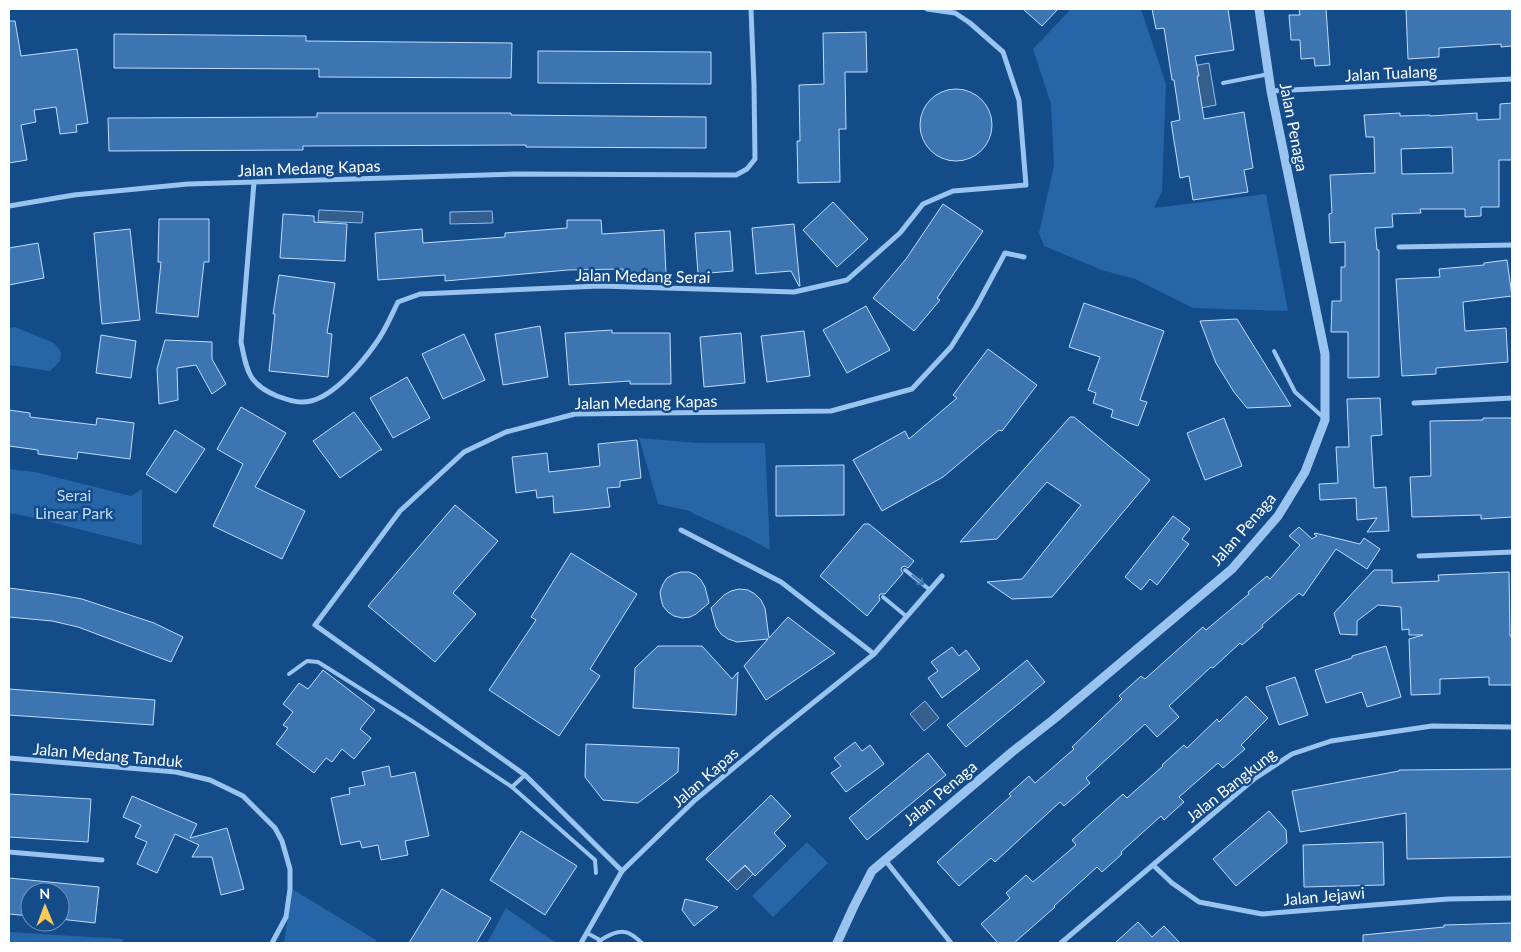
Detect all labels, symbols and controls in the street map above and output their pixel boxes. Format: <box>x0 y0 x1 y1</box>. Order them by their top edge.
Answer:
street label: Jalan Tualang <box>1344 61 1438 84</box>
street label: Jalan Penaga <box>1277 81 1312 173</box>
street label: Jalan Medang Kapas <box>237 156 381 179</box>
street label: Jalan Medang Serai <box>575 265 711 286</box>
street label: Jalan Medang Kapas <box>574 391 718 412</box>
park label: Serai Linear Park <box>35 485 114 522</box>
street label: Jalan Penaga <box>1206 489 1279 569</box>
one-way arrow <box>911 575 924 586</box>
street label: Jalan Medang Tanduk <box>32 738 185 771</box>
street label: Jalan Kapas <box>668 743 742 811</box>
street label: Jalan Bangkung <box>1182 744 1279 826</box>
street label: Jalan Penaga <box>899 756 980 829</box>
north arrow <box>20 882 70 932</box>
street label: Jalan Jejawi <box>1282 882 1366 909</box>
text: N <box>39 885 50 902</box>

